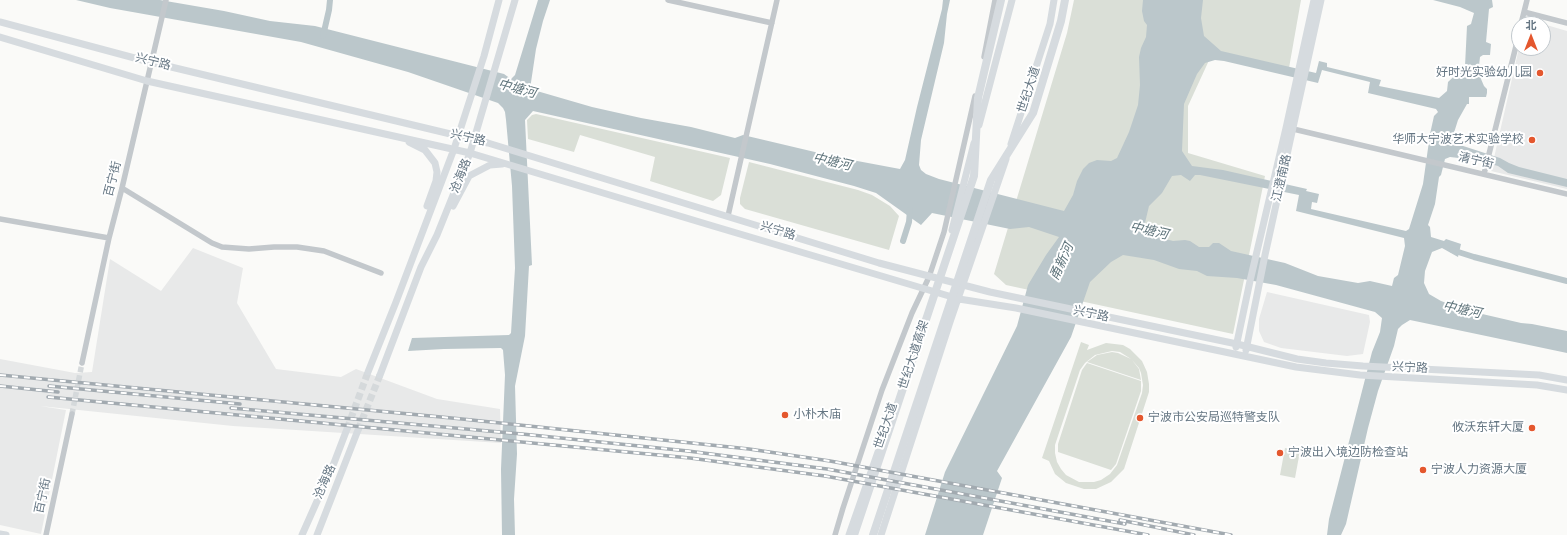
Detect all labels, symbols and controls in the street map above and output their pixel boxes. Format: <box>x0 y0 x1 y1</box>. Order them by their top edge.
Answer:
north arrow <box>1511 16 1551 56</box>
text: 北 <box>1526 19 1537 31</box>
street label: 兴宁路 <box>134 51 172 73</box>
street label: 世纪大道 <box>1015 65 1043 115</box>
place label: 好时光实验幼儿园 <box>1436 66 1532 80</box>
marker: 好时光实验幼儿园 <box>1535 68 1545 78</box>
water label: 中塘河 <box>496 76 538 102</box>
street label: 兴宁路 <box>449 127 487 149</box>
place label: 华师大宁波艺术实验学校 <box>1392 133 1524 147</box>
marker: 华师大宁波艺术实验学校 <box>1527 135 1537 145</box>
water label: 中塘河 <box>811 150 853 174</box>
street label: 清宁街 <box>1457 150 1495 172</box>
street label: 江澄南路 <box>1270 153 1294 203</box>
street label: 沧海路 <box>448 157 474 195</box>
street label: 百宁街 <box>102 160 124 198</box>
street label: 兴宁路 <box>759 219 797 243</box>
water label: 中塘河 <box>1128 219 1170 243</box>
water label: 甬新河 <box>1047 241 1077 283</box>
water label: 中塘河 <box>1441 298 1483 322</box>
street label: 兴宁路 <box>1072 303 1110 325</box>
street label: 世纪大道高架 <box>896 319 932 391</box>
street label: 兴宁路 <box>1392 360 1428 376</box>
street label: 世纪大道 <box>871 401 901 451</box>
place label: 小朴木庙 <box>793 408 841 422</box>
marker: 小朴木庙 <box>780 410 790 420</box>
place label: 宁波市公安局巡特警支队 <box>1148 411 1280 425</box>
marker: 宁波市公安局巡特警支队 <box>1135 413 1145 423</box>
place label: 攸沃东轩大厦 <box>1452 421 1524 435</box>
marker: 攸沃东轩大厦 <box>1527 423 1537 433</box>
place label: 宁波出入境边防检查站 <box>1288 446 1408 460</box>
marker: 宁波出入境边防检查站 <box>1275 448 1285 458</box>
street label: 沧海路 <box>311 463 339 501</box>
place label: 宁波人力资源大厦 <box>1431 463 1527 477</box>
marker: 宁波人力资源大厦 <box>1418 465 1428 475</box>
street label: 百宁街 <box>32 477 54 515</box>

